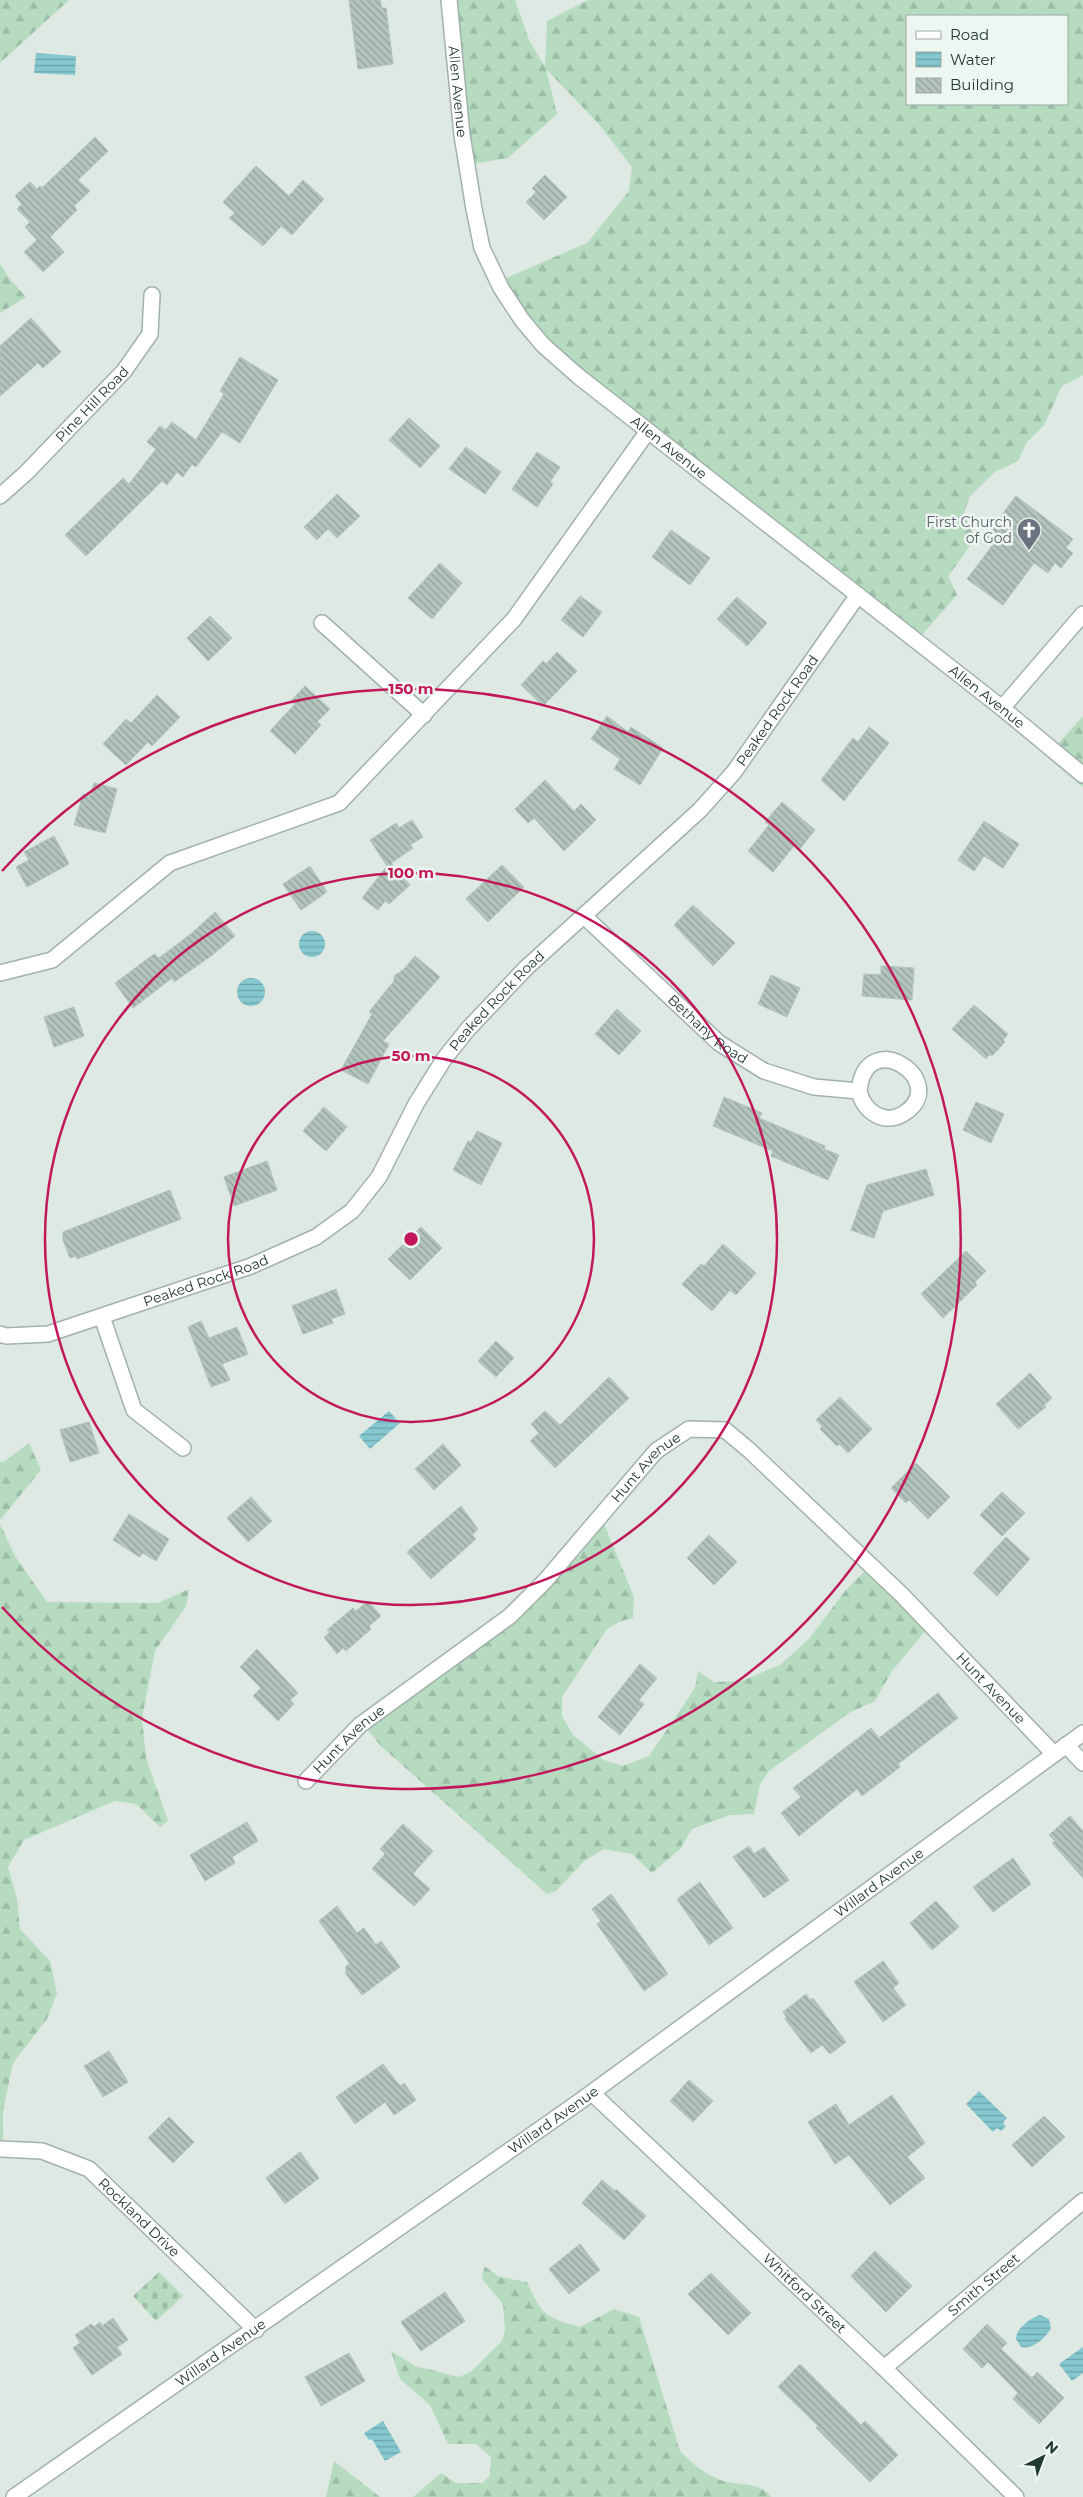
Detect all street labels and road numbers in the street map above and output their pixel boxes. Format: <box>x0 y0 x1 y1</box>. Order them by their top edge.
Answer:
street label: Allen Avenue <box>444 45 471 138</box>
street label: Pine Hill Road <box>51 363 133 446</box>
street label: Allen Avenue <box>627 412 711 483</box>
street label: Peaked Rock Road <box>732 652 822 770</box>
street label: Allen Avenue <box>945 661 1029 732</box>
street label: Peaked Rock Road <box>445 947 548 1054</box>
street label: Bethany Road <box>664 990 751 1068</box>
street label: Peaked Rock Road <box>141 1250 271 1310</box>
street label: Hunt Avenue <box>607 1428 684 1506</box>
street label: Hunt Avenue <box>952 1648 1029 1728</box>
street label: Hunt Avenue <box>309 1701 388 1777</box>
street label: Willard Avenue <box>831 1844 927 1921</box>
street label: Willard Avenue <box>505 2082 602 2158</box>
street label: Rockland Drive <box>95 2174 184 2261</box>
street label: Whitford Street <box>759 2249 850 2337</box>
street label: Smith Street <box>944 2249 1023 2320</box>
street label: Willard Avenue <box>172 2315 269 2390</box>

